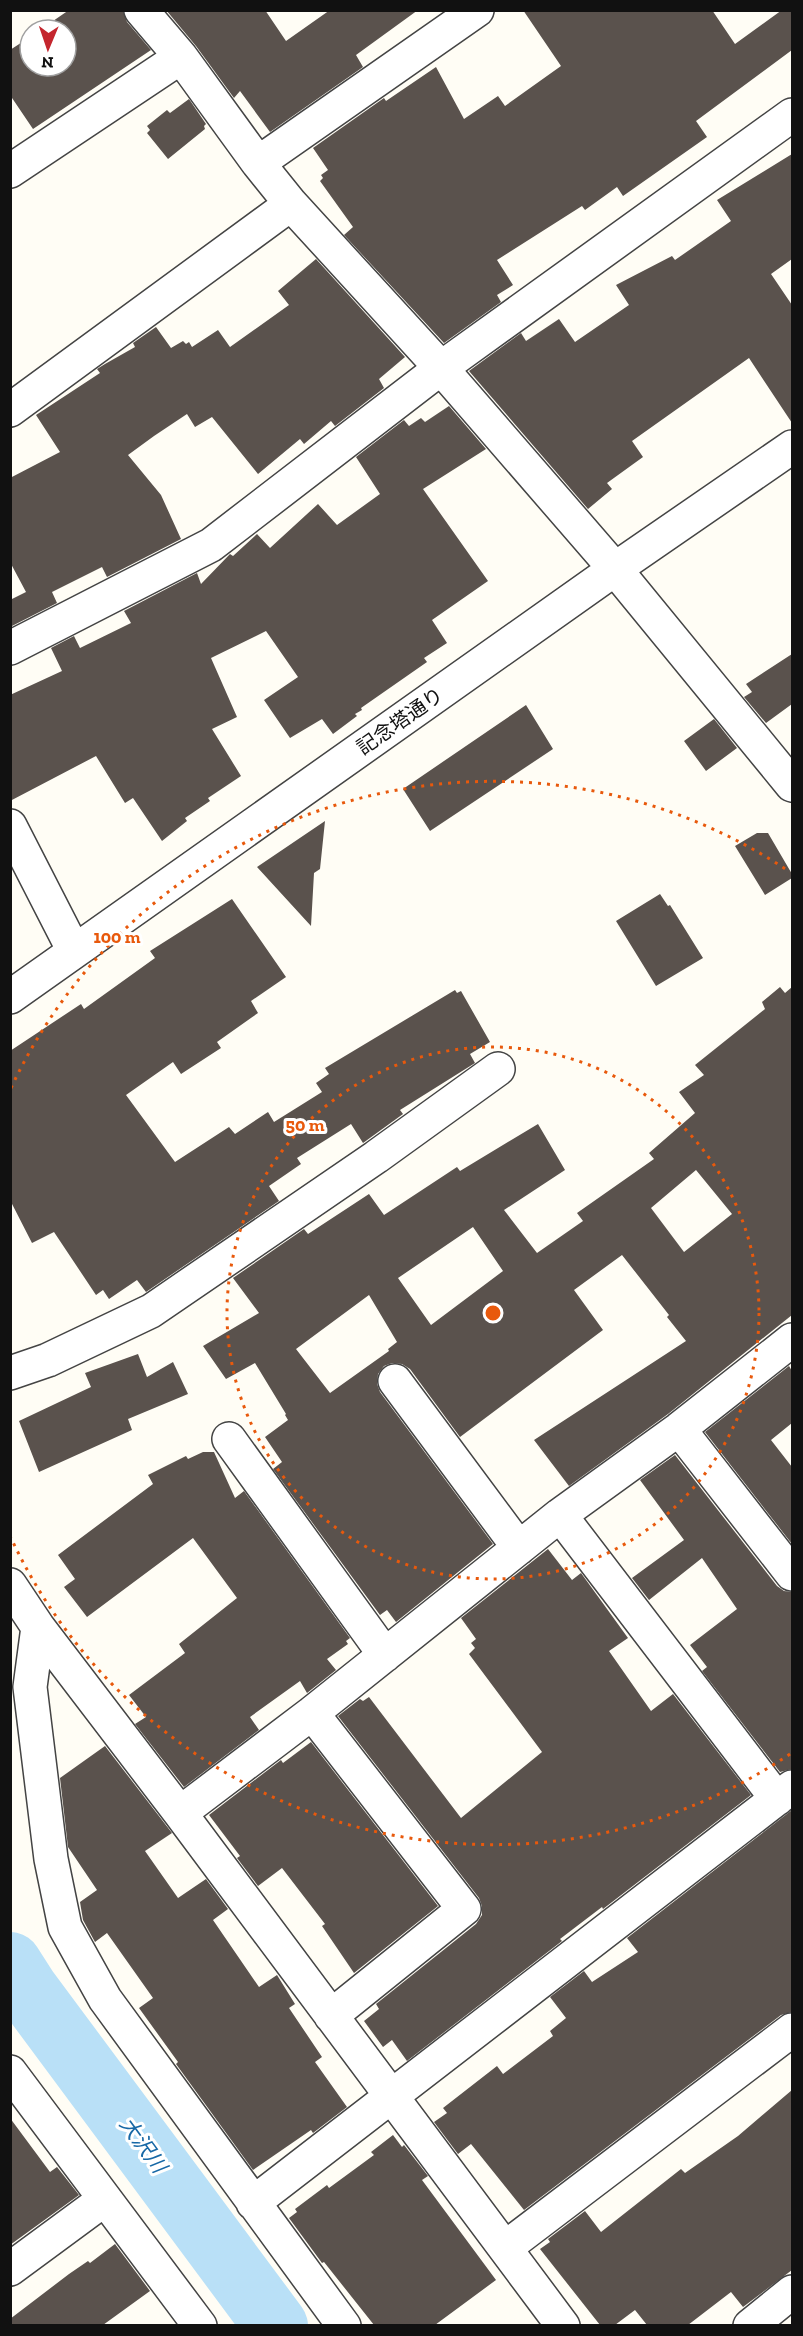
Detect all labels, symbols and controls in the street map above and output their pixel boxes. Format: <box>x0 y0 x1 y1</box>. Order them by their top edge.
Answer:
north arrow <box>18 18 78 78</box>
text: N <box>41 53 54 72</box>
street label: 記念塔通り <box>352 682 448 760</box>
text: 100 m <box>93 926 141 948</box>
text: 50 m <box>286 1114 325 1136</box>
centre of rings <box>483 1303 503 1323</box>
water label: 大沢川 <box>115 2112 173 2179</box>

